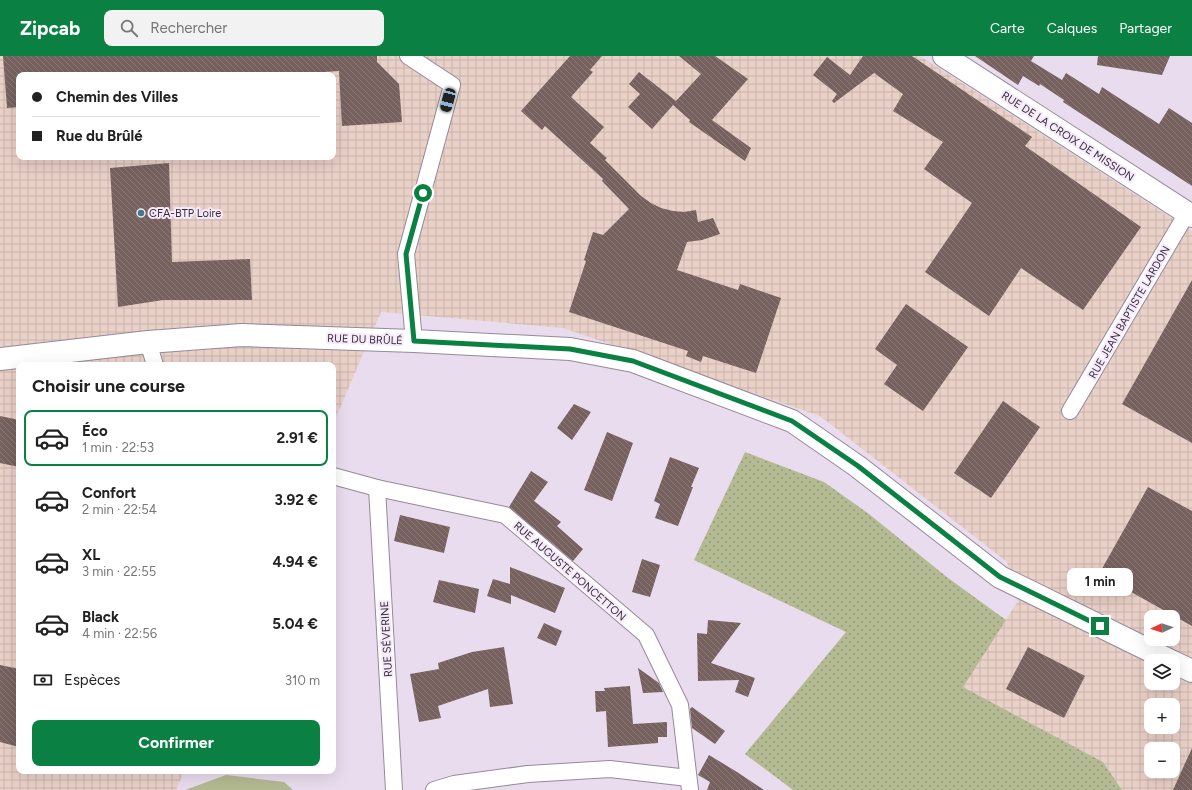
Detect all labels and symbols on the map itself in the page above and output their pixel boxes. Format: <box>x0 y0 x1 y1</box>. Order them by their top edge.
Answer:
car <box>439 87 457 113</box>
street label: RUE DE LA CROIX DE MISSION <box>999 89 1136 184</box>
route start <box>414 184 432 202</box>
place label: CFA-BTP Loire <box>149 207 221 220</box>
marker: CFA-BTP Loire <box>136 208 146 218</box>
street label: RUE JEAN BAPTISTE LARDON <box>1086 244 1173 381</box>
street label: RUE DU BRÛLÉ <box>327 331 403 347</box>
street label: RUE AUGUSTE PONCETTON <box>511 519 628 624</box>
callout: 1 min <box>1067 568 1133 596</box>
street label: RUE SÉVERINE <box>378 601 395 677</box>
north arrow <box>1144 610 1180 646</box>
route end <box>1091 617 1109 635</box>

